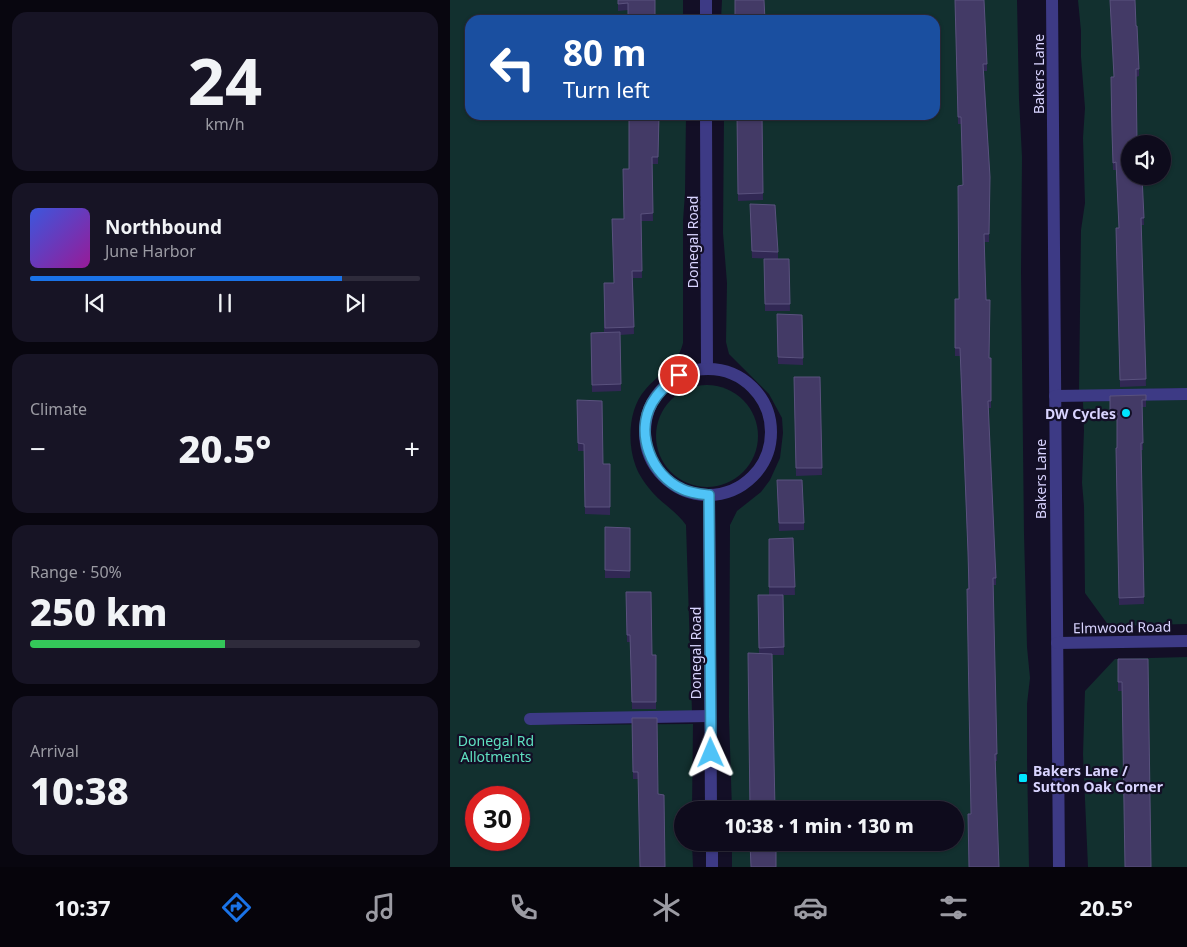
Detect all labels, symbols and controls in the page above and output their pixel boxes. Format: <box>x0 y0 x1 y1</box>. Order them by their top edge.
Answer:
text: 80 m <box>563 29 646 76</box>
street label: Bakers Lane <box>1029 34 1048 114</box>
icon: left <box>480 35 545 100</box>
text: 24 <box>188 36 262 124</box>
text: Turn left <box>563 74 650 104</box>
text: km/h <box>205 113 245 135</box>
map controls <box>1121 135 1171 185</box>
button: sound <box>1121 135 1171 185</box>
street label: Donegal Road <box>683 196 702 288</box>
text: Northbound <box>105 214 222 240</box>
text: June Harbor <box>105 240 196 262</box>
icon: previous <box>81 289 109 317</box>
icon: pause <box>211 289 239 317</box>
icon: next <box>341 289 369 317</box>
pin <box>658 354 700 396</box>
icon: arrive <box>665 361 693 389</box>
text: Climate <box>30 398 87 420</box>
place label: DW Cycles <box>1045 404 1116 423</box>
marker: DW Cycles <box>1120 407 1132 419</box>
text: 20.5° <box>179 422 271 474</box>
text: − <box>30 429 46 467</box>
text: + <box>404 429 420 467</box>
street label: Bakers Lane <box>1031 439 1050 519</box>
text: Range · 50% <box>30 561 122 583</box>
text: 250 km <box>30 585 168 637</box>
street label: Donegal Road <box>686 607 705 699</box>
street label: Elmwood Road <box>1073 617 1171 637</box>
position arrow <box>684 726 736 778</box>
park label: Donegal Rd Allotments <box>458 731 534 766</box>
text: Arrival <box>30 740 79 762</box>
place label: Bakers Lane / Sutton Oak Corner <box>1033 761 1164 796</box>
text: 10:38 <box>30 764 129 816</box>
marker: Bakers Lane / Sutton Oak Corner <box>1017 772 1029 784</box>
speed limit sign: 30 <box>465 786 530 851</box>
text: 10:38 · 1 min · 130 m <box>724 813 914 839</box>
icon: directions <box>219 890 254 925</box>
icon: music <box>363 890 398 925</box>
icon: phone <box>506 890 541 925</box>
icon: climate <box>649 890 684 925</box>
icon: car <box>793 890 828 925</box>
icon: filters <box>936 890 971 925</box>
text: 10:37 <box>54 892 111 922</box>
text: 20.5° <box>1079 892 1133 922</box>

